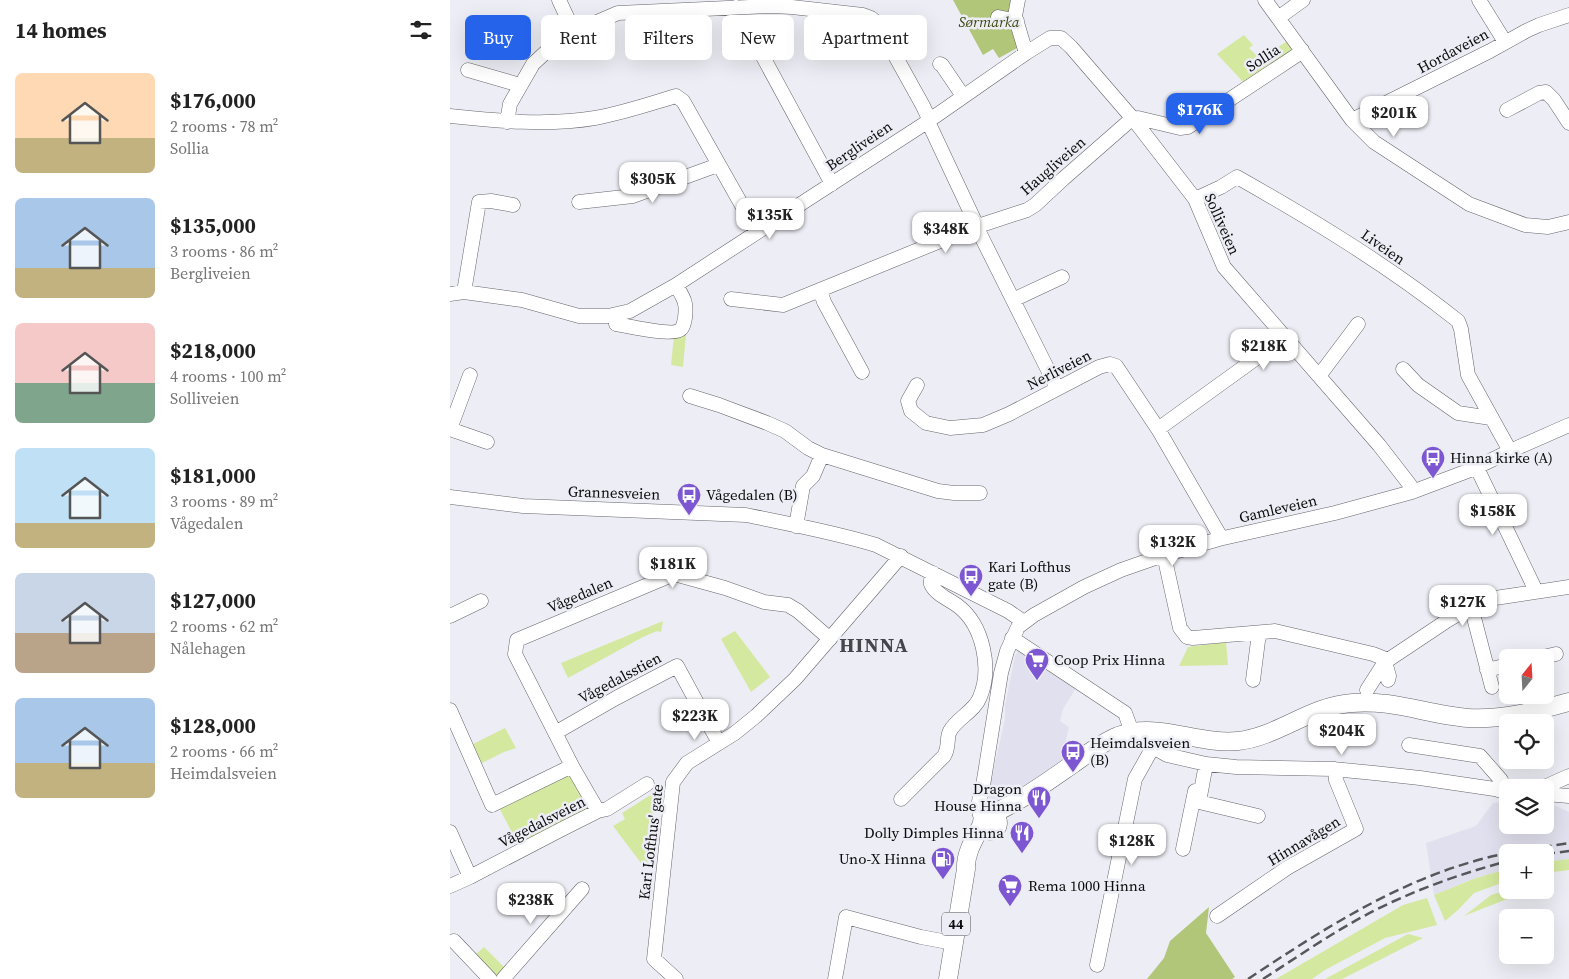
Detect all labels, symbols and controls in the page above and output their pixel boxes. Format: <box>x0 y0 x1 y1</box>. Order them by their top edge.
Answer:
park label: Sørmarka <box>958 11 1020 32</box>
chip: Buy <box>465 15 531 60</box>
chip: Rent <box>541 15 615 60</box>
chip: Filters <box>625 15 712 60</box>
chip: New <box>722 15 794 60</box>
chip: Apartment <box>804 15 927 60</box>
text: 14 homes <box>15 16 107 45</box>
icon: filters <box>407 16 435 44</box>
street label: Hordaveien <box>1413 23 1492 78</box>
street label: Sollia <box>1242 39 1284 76</box>
text: $176,000 <box>170 86 256 115</box>
pin: $176K <box>1165 92 1235 135</box>
icon: home <box>55 93 115 153</box>
pin: $201K <box>1359 96 1429 138</box>
text: $176K <box>1177 98 1223 120</box>
text: $201K <box>1371 101 1417 123</box>
text: 2 rooms · 78 m² <box>170 115 278 137</box>
street label: Bergliveien <box>821 116 896 175</box>
street label: Haugliveien <box>1016 131 1090 200</box>
text: Sollia <box>170 137 209 159</box>
pin: $305K <box>618 162 688 204</box>
text: $305K <box>630 167 676 189</box>
street label: Solliveien <box>1200 190 1245 258</box>
pin: $135K <box>735 198 805 240</box>
text: $135K <box>747 203 793 225</box>
text: $135,000 <box>170 211 256 240</box>
pin: $348K <box>911 212 981 254</box>
text: $348K <box>923 217 969 239</box>
icon: home <box>55 218 115 278</box>
street label: Liveien <box>1357 224 1410 269</box>
text: 3 rooms · 86 m² <box>170 240 278 262</box>
text: Bergliveien <box>170 262 251 284</box>
pin: $218K <box>1229 328 1299 371</box>
text: $218K <box>1241 334 1287 356</box>
text: $218,000 <box>170 336 256 365</box>
icon: home <box>55 343 115 403</box>
street label: Nerliveien <box>1023 344 1095 395</box>
text: 4 rooms · 100 m² <box>170 365 286 387</box>
text: Solliveien <box>170 387 239 409</box>
bus stop icon: Hinna kirke (A) <box>1420 445 1446 479</box>
place label: Hinna kirke (A) <box>1450 447 1553 468</box>
text: $181,000 <box>170 461 256 490</box>
icon: home <box>55 468 115 528</box>
street label: Grannesveien <box>567 480 661 505</box>
bus stop icon: Vågedalen (B) <box>676 482 702 516</box>
place label: Vågedalen (B) <box>706 484 798 505</box>
street label: Gamleveien <box>1237 489 1319 528</box>
text: 3 rooms · 89 m² <box>170 490 278 512</box>
pin: $158K <box>1458 494 1528 536</box>
text: $158K <box>1470 499 1516 521</box>
text: Vågedalen <box>170 512 243 534</box>
pin: $132K <box>1138 524 1208 567</box>
text: $132K <box>1150 530 1196 552</box>
pin: $181K <box>638 546 708 589</box>
text: $181K <box>650 552 696 574</box>
place label: Kari Lofthus gate (B) <box>988 556 1071 594</box>
bus stop icon: Kari Lofthus gate (B) <box>958 563 984 597</box>
street label: Vågedalen <box>544 571 616 618</box>
pin: $127K <box>1428 584 1498 627</box>
text: $127,000 <box>170 586 256 615</box>
text: $127K <box>1440 590 1486 612</box>
icon: home <box>55 593 115 653</box>
text: 2 rooms · 62 m² <box>170 615 278 637</box>
district label: HINNA <box>839 631 909 659</box>
text: Nålehagen <box>170 637 246 659</box>
street label: Vågedalsstien <box>575 647 665 708</box>
supermarket icon: Coop Prix Hinna <box>1024 647 1050 681</box>
place label: Coop Prix Hinna <box>1054 649 1165 670</box>
north arrow <box>1499 649 1554 704</box>
map controls <box>1499 649 1554 964</box>
pin: $223K <box>660 698 730 741</box>
text: $223K <box>672 704 718 726</box>
text: $128,000 <box>170 711 256 740</box>
pin: $204K <box>1307 714 1377 756</box>
button: locate <box>1499 714 1554 769</box>
icon: home <box>55 718 115 778</box>
text: $204K <box>1319 719 1365 741</box>
place label: Heimdalsveien (B) <box>1090 732 1190 770</box>
bus stop icon: Heimdalsveien (B) <box>1060 739 1086 773</box>
text: 2 rooms · 66 m² <box>170 740 278 762</box>
text: Heimdalsveien <box>170 762 277 784</box>
place label: Dragon House Hinna <box>934 778 1022 816</box>
button: layers <box>1499 779 1554 834</box>
street label: Kari Lofthus' gate <box>633 783 668 901</box>
restaurant icon: Dragon House Hinna <box>1026 785 1052 819</box>
street label: Vågedalsveien <box>495 791 589 852</box>
street label: Hinnavågen <box>1264 811 1344 870</box>
restaurant icon: Dolly Dimples Hinna <box>1009 820 1035 854</box>
place label: Dolly Dimples Hinna <box>864 822 1004 843</box>
pin: $128K <box>1097 824 1167 866</box>
text: $128K <box>1109 829 1155 851</box>
button: + <box>1499 844 1554 899</box>
fuel station icon: Uno-X Hinna <box>930 846 956 880</box>
place label: Uno-X Hinna <box>839 848 926 869</box>
supermarket icon: Rema 1000 Hinna <box>997 873 1023 907</box>
place label: Rema 1000 Hinna <box>1028 875 1146 896</box>
pin: $238K <box>496 882 566 925</box>
text: $238K <box>508 888 554 910</box>
button: − <box>1499 909 1554 964</box>
road number: 44 <box>942 912 970 936</box>

